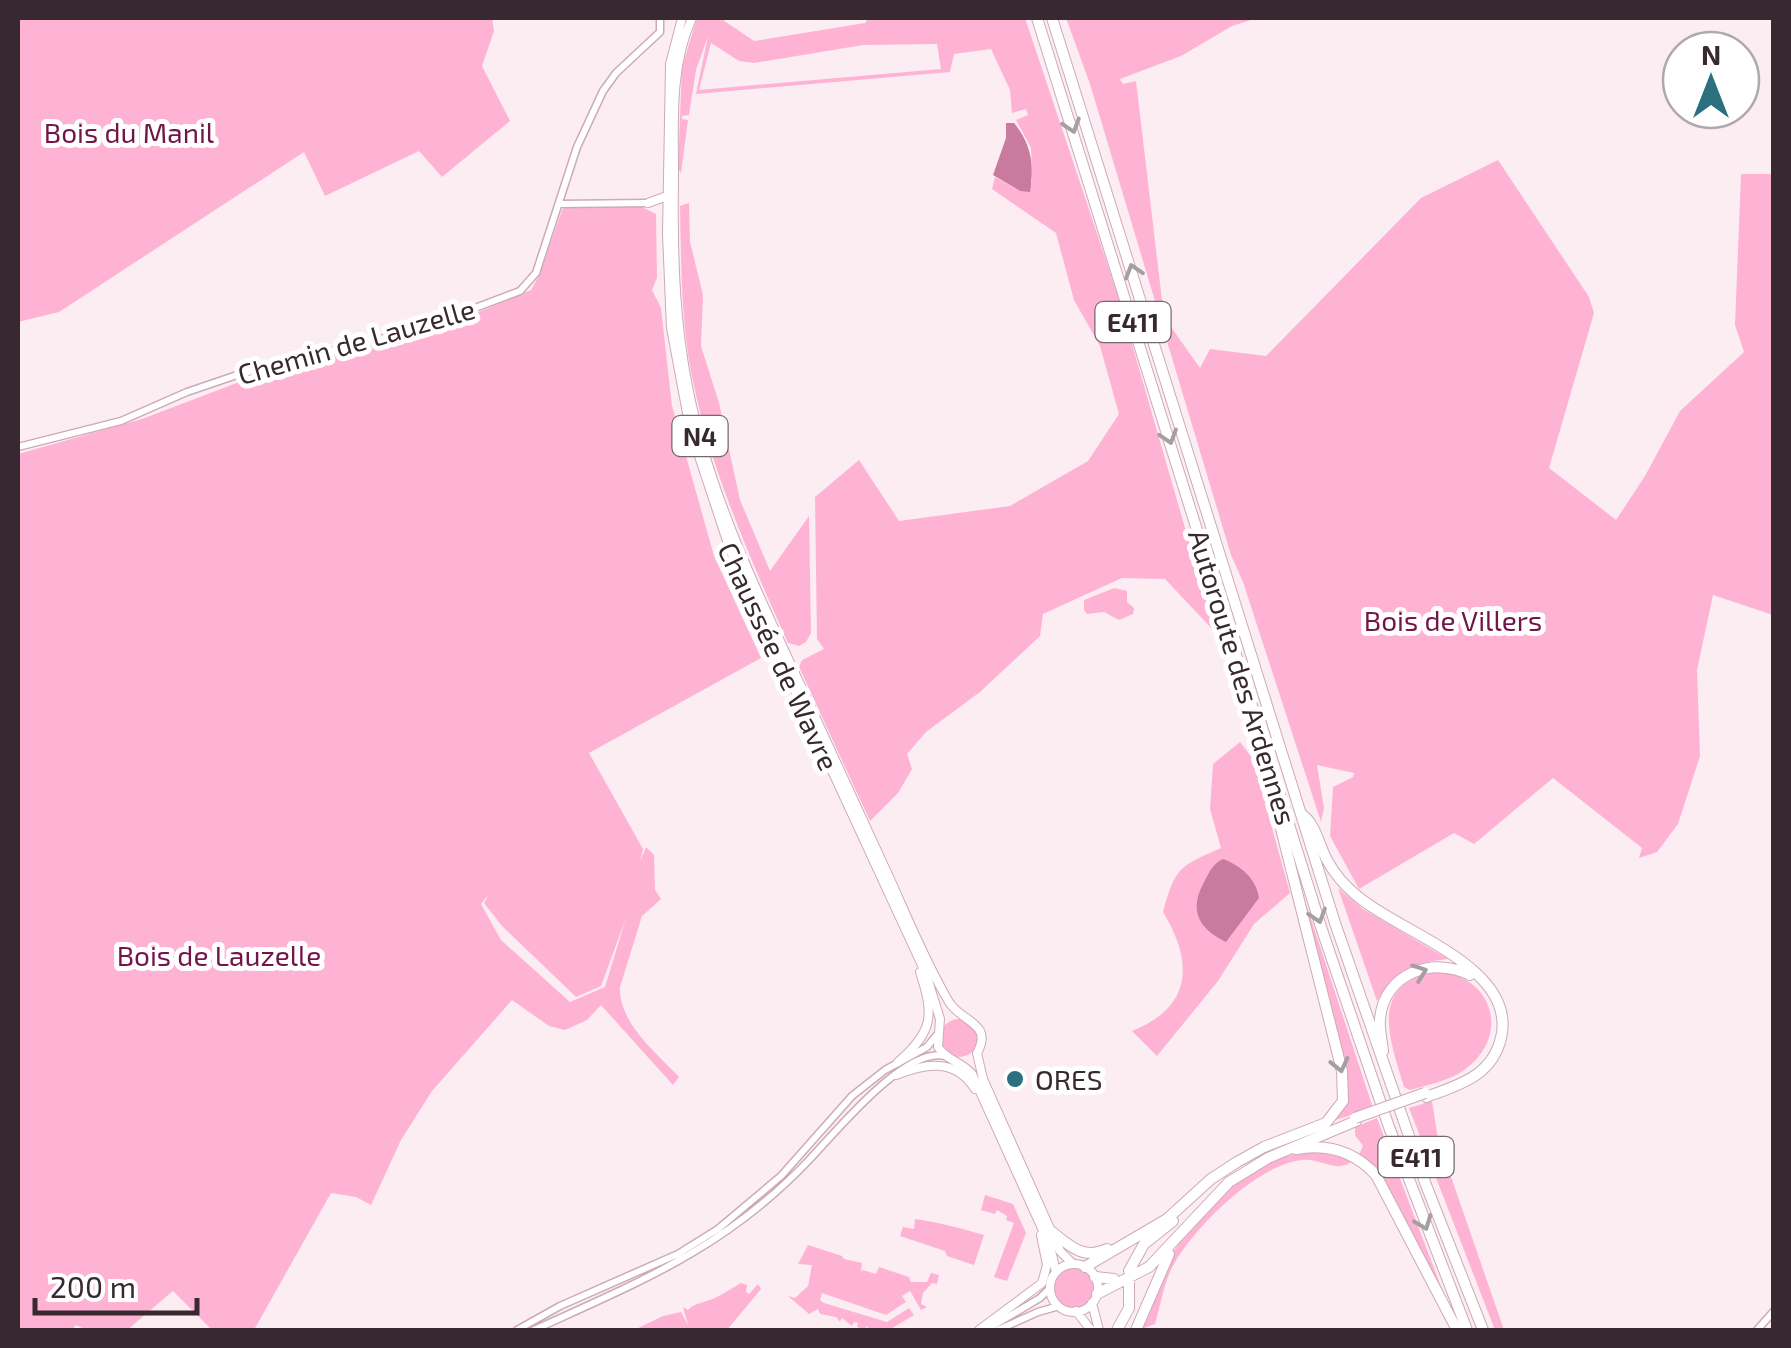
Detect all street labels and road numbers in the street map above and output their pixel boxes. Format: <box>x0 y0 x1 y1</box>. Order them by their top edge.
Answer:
street label: Chemin de Lauzelle <box>233 291 479 391</box>
road number: E411 <box>1096 302 1170 342</box>
road number: N4 <box>672 416 728 456</box>
street label: Autoroute des Ardennes <box>1182 525 1304 829</box>
street label: Chaussée de Wavre <box>711 537 847 775</box>
road number: E411 <box>1378 1137 1454 1177</box>

